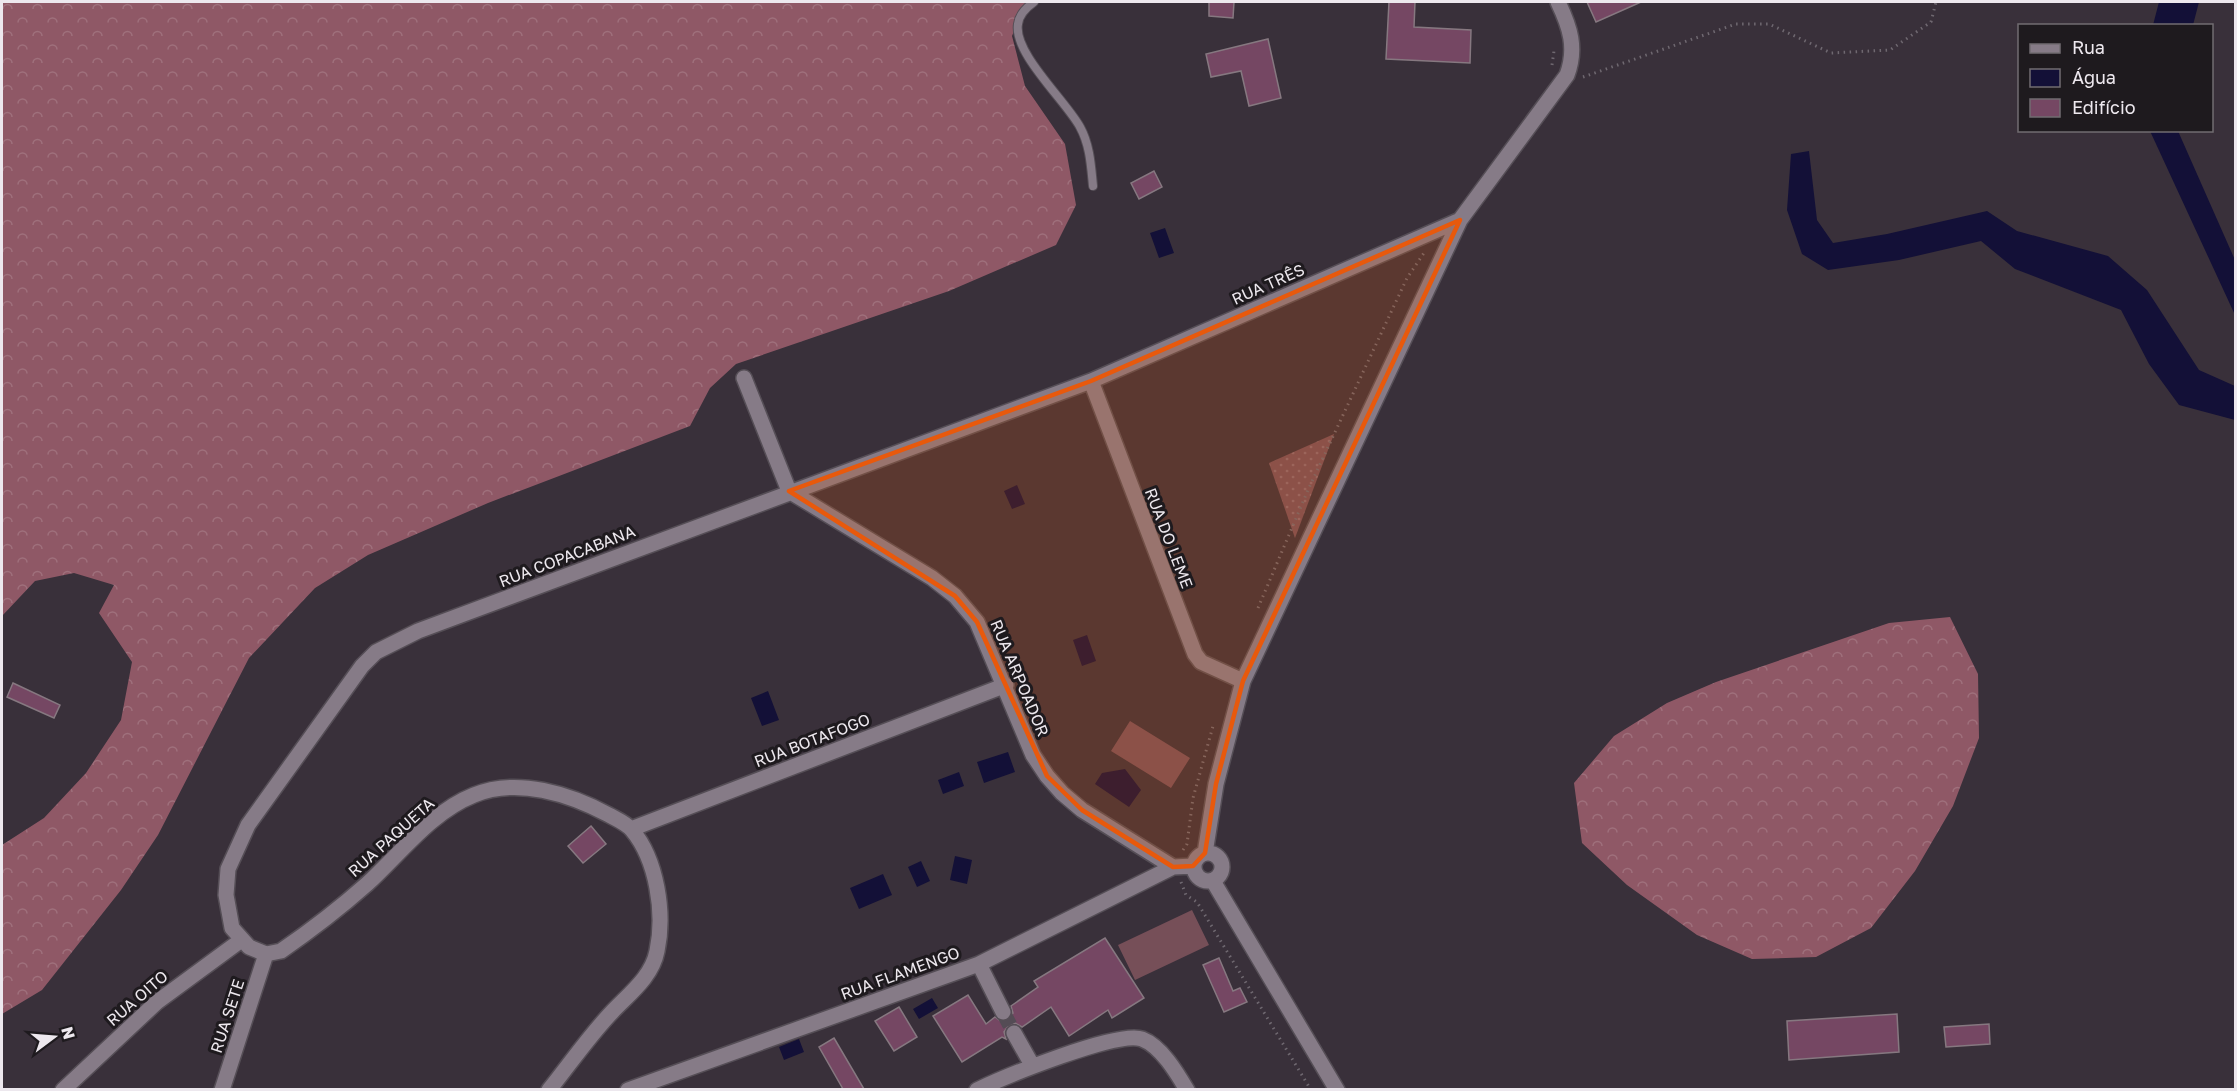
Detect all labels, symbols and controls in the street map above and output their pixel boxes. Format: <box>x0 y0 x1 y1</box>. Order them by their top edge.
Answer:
legend <box>2018 24 2213 132</box>
text: Rua <box>2072 36 2105 58</box>
text: Água <box>2072 66 2116 88</box>
text: Edifício <box>2072 96 2136 118</box>
street label: RUA TRÊS <box>1229 259 1307 309</box>
street label: RUA DO LEME <box>1141 485 1197 591</box>
street label: RUA COPACABANA <box>496 521 638 591</box>
street label: RUA ARPOADOR <box>986 617 1054 739</box>
street label: RUA BOTAFOGO <box>751 709 873 771</box>
street label: RUA PAQUETA <box>344 793 438 881</box>
street label: RUA FLAMENGO <box>838 942 962 1004</box>
street label: RUA OITO <box>102 966 172 1030</box>
street label: RUA SETE <box>206 977 248 1055</box>
north arrow <box>24 1007 84 1067</box>
text: N <box>57 1024 80 1041</box>

